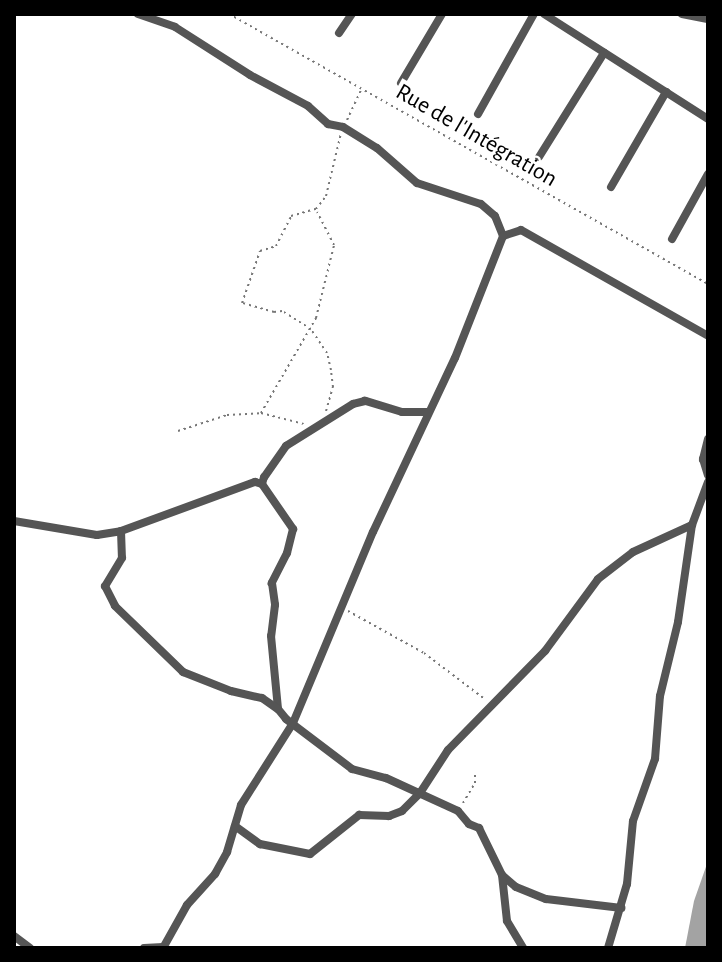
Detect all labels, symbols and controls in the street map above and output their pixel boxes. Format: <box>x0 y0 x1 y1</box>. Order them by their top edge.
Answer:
street label: Rue de l'Intégration <box>390 78 562 194</box>

